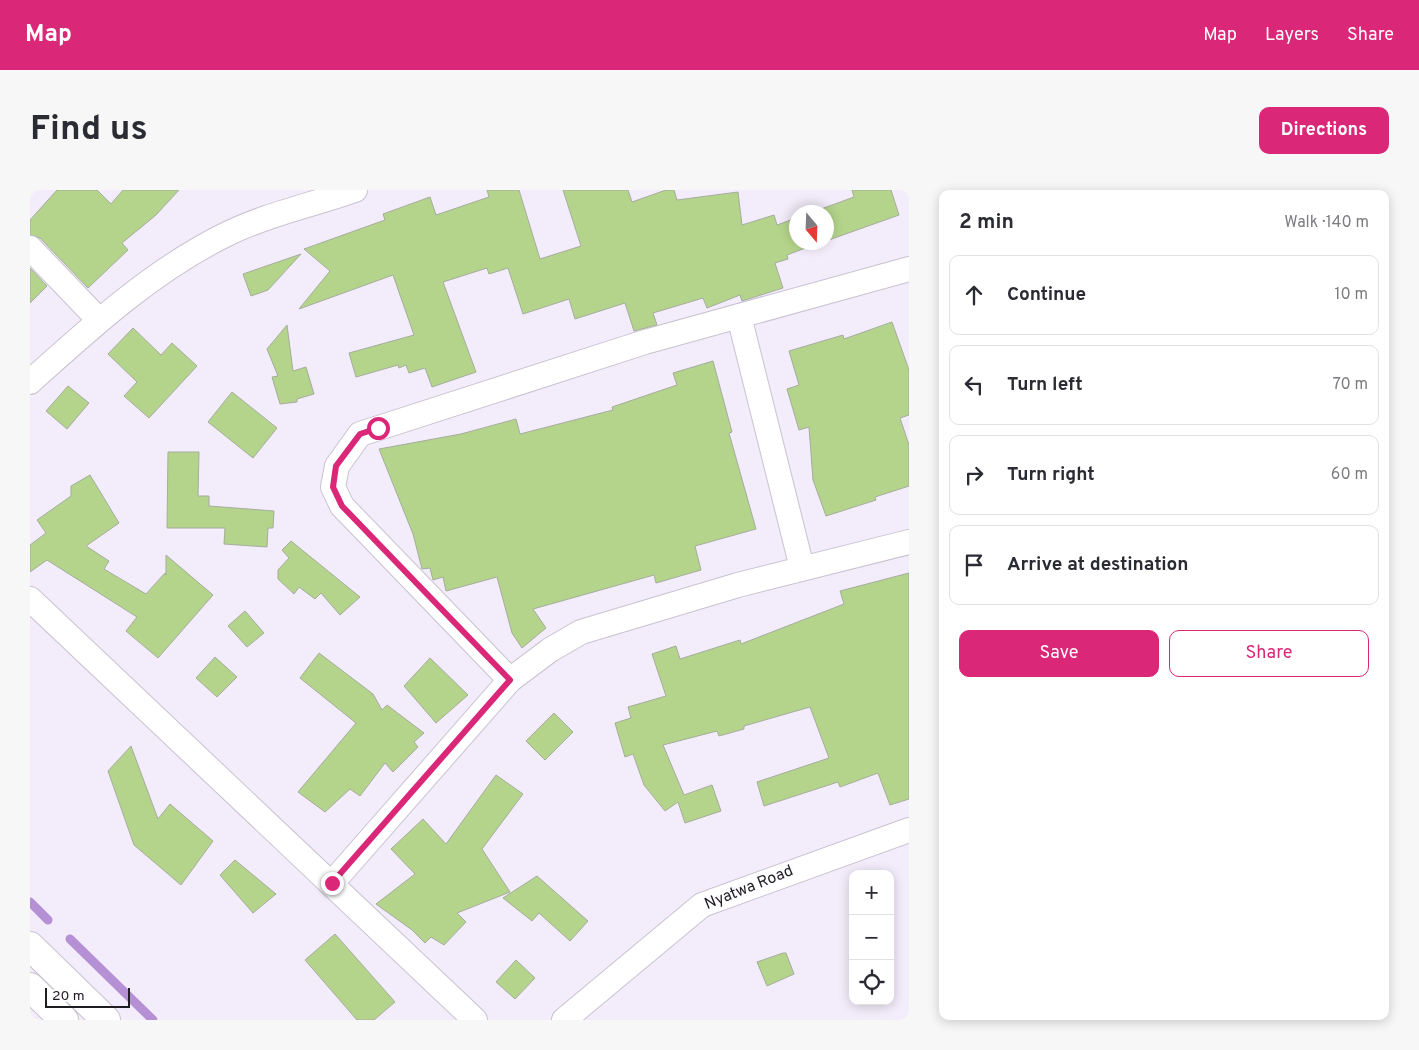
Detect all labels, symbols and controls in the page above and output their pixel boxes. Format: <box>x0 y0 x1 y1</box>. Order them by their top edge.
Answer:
text: Map <box>25 20 72 50</box>
text: Map <box>1203 24 1237 47</box>
text: Layers <box>1265 24 1319 47</box>
text: Share <box>1347 24 1394 47</box>
button: Directions <box>1259 107 1389 154</box>
text: Find us <box>30 108 148 152</box>
north arrow <box>789 205 834 250</box>
text: 2 min <box>959 209 1014 236</box>
text: Walk · 140 m <box>1284 213 1369 233</box>
icon: ahead <box>960 281 988 309</box>
text: Continue <box>1007 283 1086 307</box>
text: 10 m <box>1334 285 1368 305</box>
icon: left <box>960 371 988 399</box>
text: Turn left <box>1007 373 1083 397</box>
text: 70 m <box>1333 375 1368 395</box>
route start <box>367 417 390 440</box>
icon: right <box>960 461 988 489</box>
text: Turn right <box>1007 463 1095 487</box>
text: 60 m <box>1331 465 1368 485</box>
icon: arrive <box>960 551 988 579</box>
text: Arrive at destination <box>1007 553 1188 577</box>
button: Save <box>959 630 1159 677</box>
button: Share <box>1169 630 1369 677</box>
street label: Nyatwa Road <box>702 861 796 915</box>
map controls <box>849 870 894 1005</box>
button: + <box>849 870 894 915</box>
route end <box>321 872 344 895</box>
button: − <box>849 915 894 960</box>
button: locate <box>849 960 894 1005</box>
scale bar <box>45 985 130 1008</box>
text: 20 m <box>52 988 85 1005</box>

